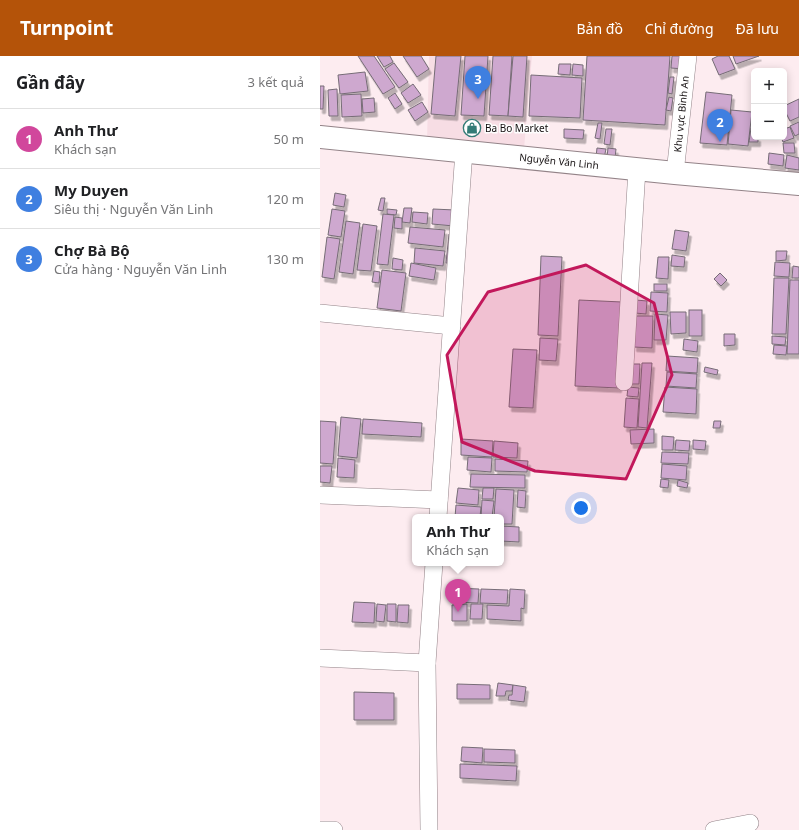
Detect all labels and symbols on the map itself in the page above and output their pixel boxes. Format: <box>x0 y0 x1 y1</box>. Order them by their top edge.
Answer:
pin: 3 <box>465 66 491 99</box>
street label: Khu vực Bình An <box>670 75 692 153</box>
pin: 2 <box>707 109 733 142</box>
shop icon: Ba Bo Market <box>462 118 482 138</box>
place label: Ba Bo Market <box>485 121 549 135</box>
street label: Nguyễn Văn Linh <box>519 150 599 172</box>
your location <box>571 498 591 518</box>
pin: 1 <box>445 579 471 612</box>

